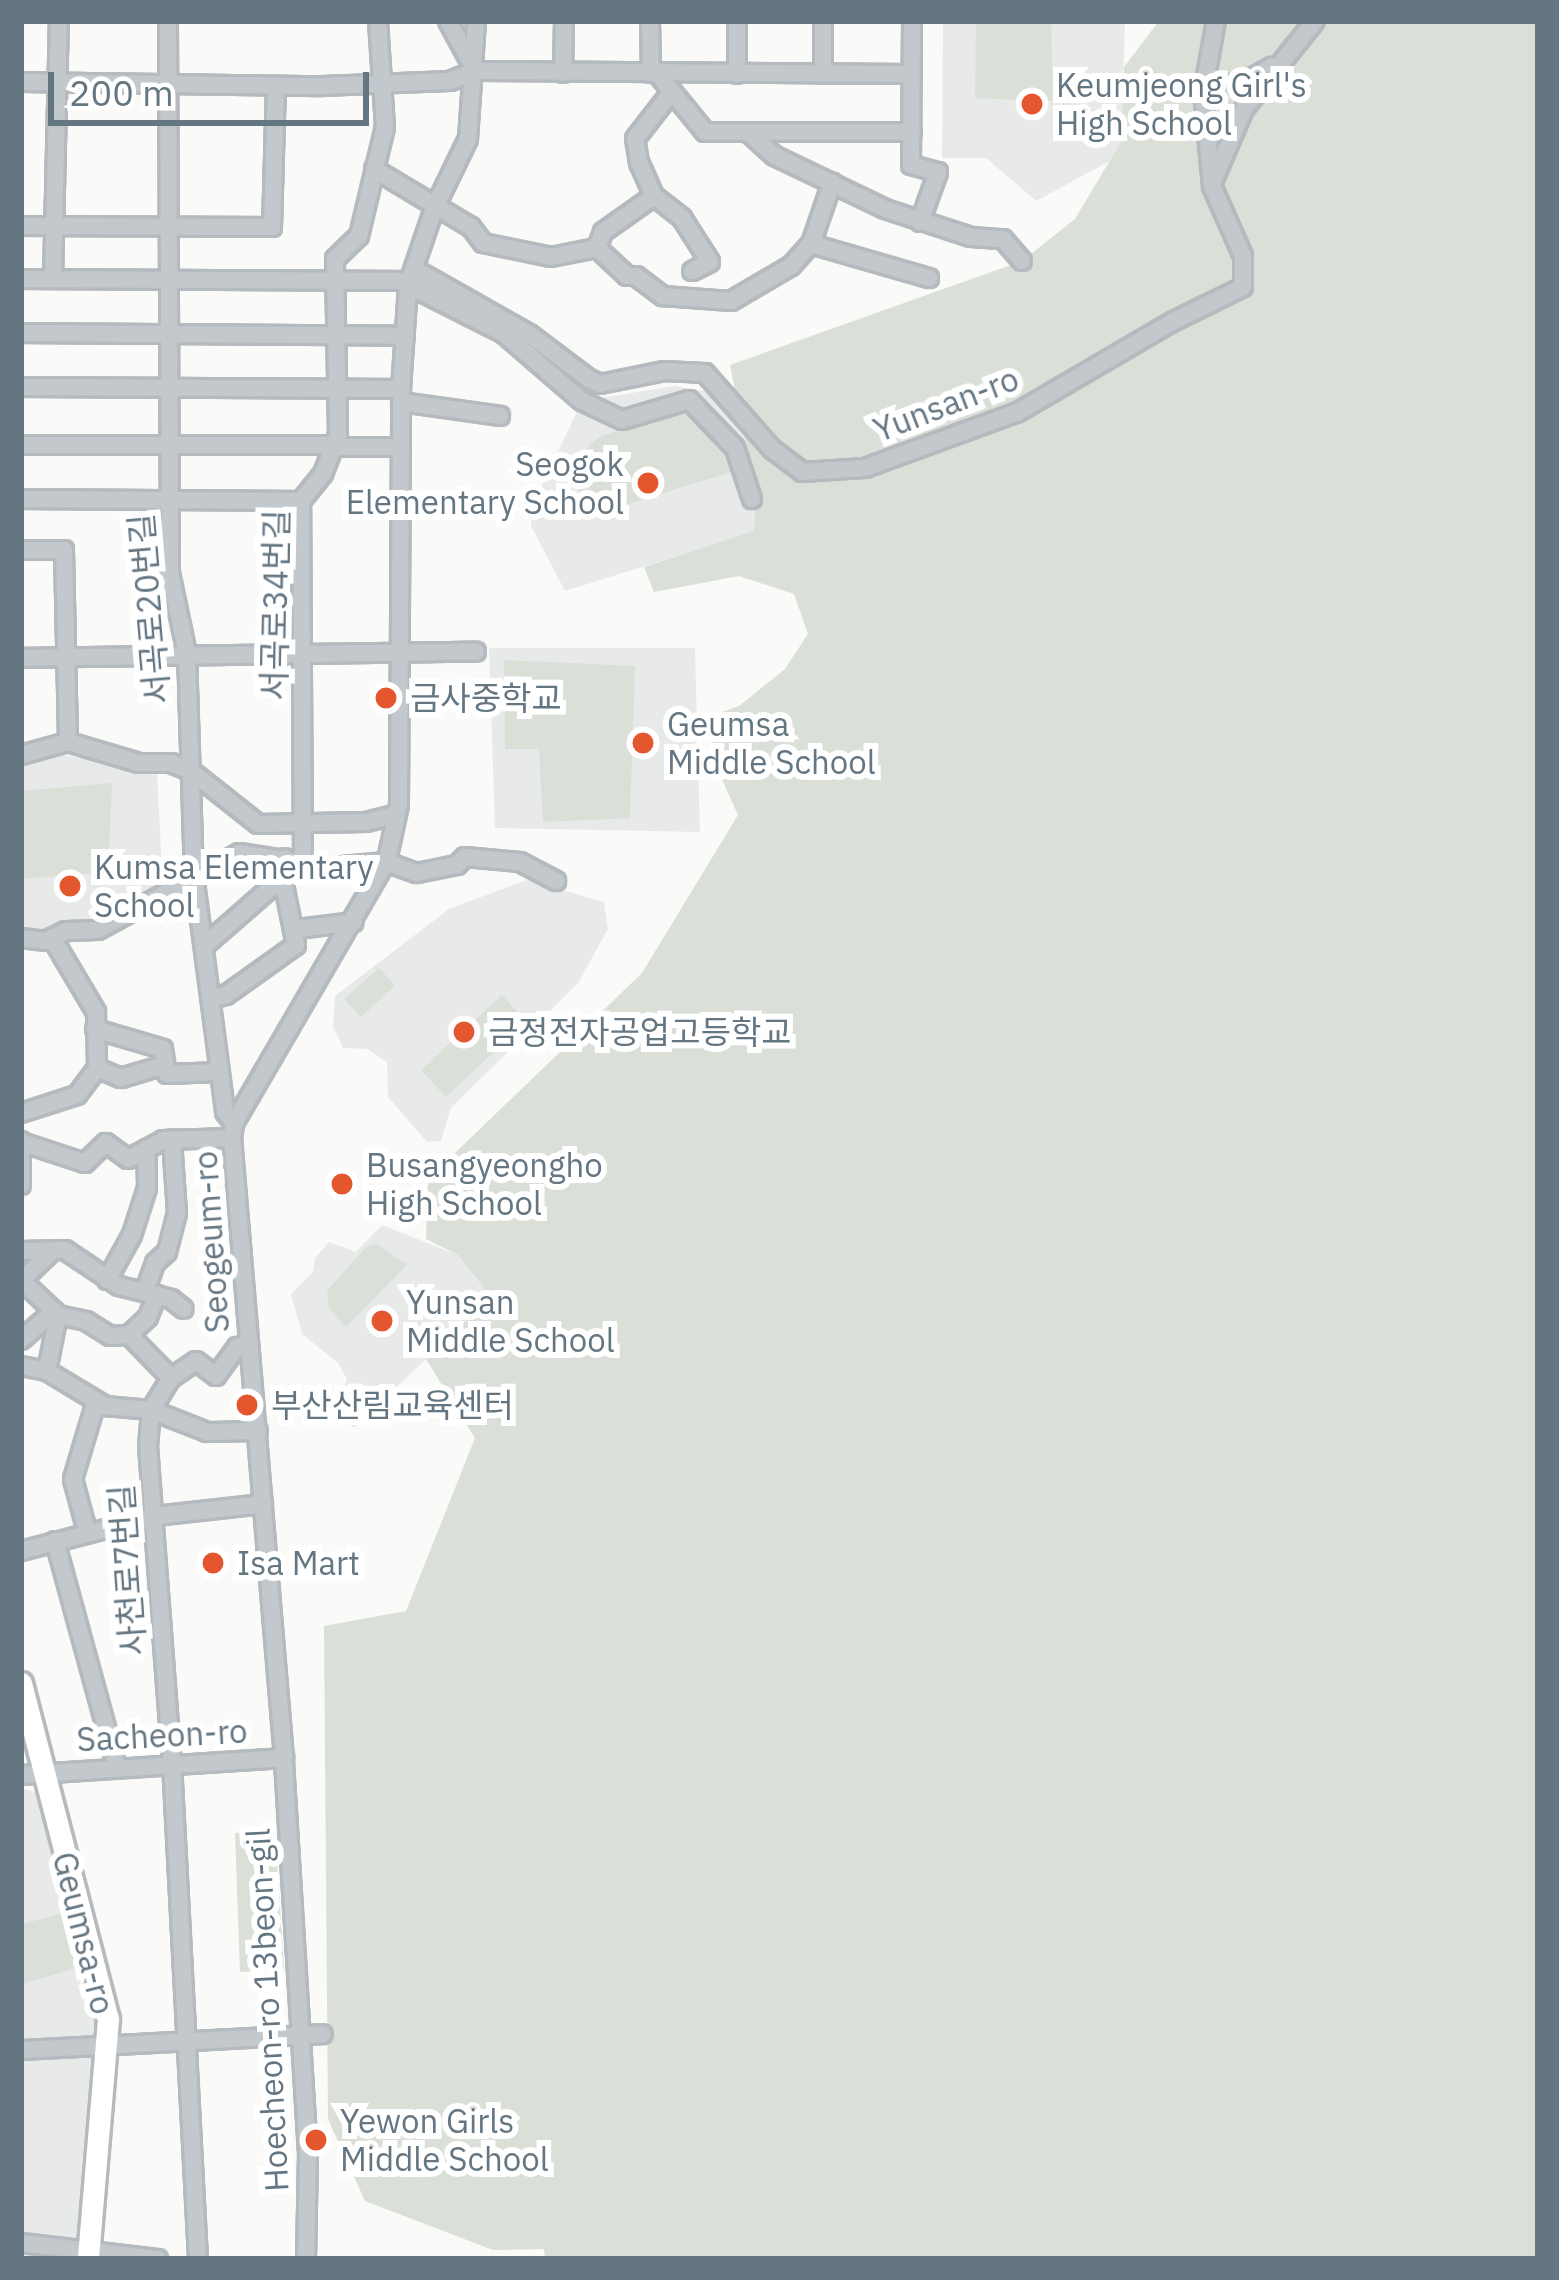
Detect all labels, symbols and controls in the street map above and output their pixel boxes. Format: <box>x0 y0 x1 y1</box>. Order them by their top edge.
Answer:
scale bar <box>54 48 375 122</box>
place label: Keumjeong Girl's High School <box>1056 65 1307 143</box>
text: 200 m <box>69 69 174 116</box>
marker: Keumjeong Girl's High School <box>1019 91 1045 117</box>
street label: Yunsan-ro <box>868 358 1024 450</box>
place label: Seogok Elementary School <box>346 444 624 522</box>
marker: Seogok Elementary School <box>635 470 661 496</box>
street label: 서곡로34번길 <box>254 509 296 701</box>
street label: 서곡로20번길 <box>121 512 177 706</box>
place label: 금사중학교 <box>410 678 562 718</box>
marker: 금사중학교 <box>373 685 399 711</box>
place label: Geumsa Middle School <box>667 704 876 782</box>
marker: Geumsa Middle School <box>630 730 656 756</box>
place label: Kumsa Elementary School <box>94 847 374 925</box>
marker: Kumsa Elementary School <box>57 873 83 899</box>
place label: 금정전자공업고등학교 <box>488 1012 792 1052</box>
marker: 금정전자공업고등학교 <box>451 1019 477 1045</box>
place label: Busangyeongho High School <box>366 1145 603 1223</box>
street label: Seogeum-ro <box>185 1150 237 1334</box>
marker: Busangyeongho High School <box>329 1171 355 1197</box>
place label: Yunsan Middle School <box>406 1282 615 1360</box>
marker: Yunsan Middle School <box>369 1308 395 1334</box>
place label: 부산산림교육센터 <box>271 1385 514 1425</box>
marker: 부산산림교육센터 <box>234 1392 260 1418</box>
street label: 사천로7번길 <box>101 1483 153 1657</box>
place label: Isa Mart <box>237 1543 360 1583</box>
marker: Isa Mart <box>200 1550 226 1576</box>
street label: Sacheon-ro <box>76 1711 248 1759</box>
street label: Hoecheon-ro 13beon-gil <box>238 1827 296 2193</box>
street label: Geumsa-ro <box>45 1848 123 2018</box>
place label: Yewon Girls Middle School <box>340 2101 549 2179</box>
marker: Yewon Girls Middle School <box>303 2127 329 2153</box>

